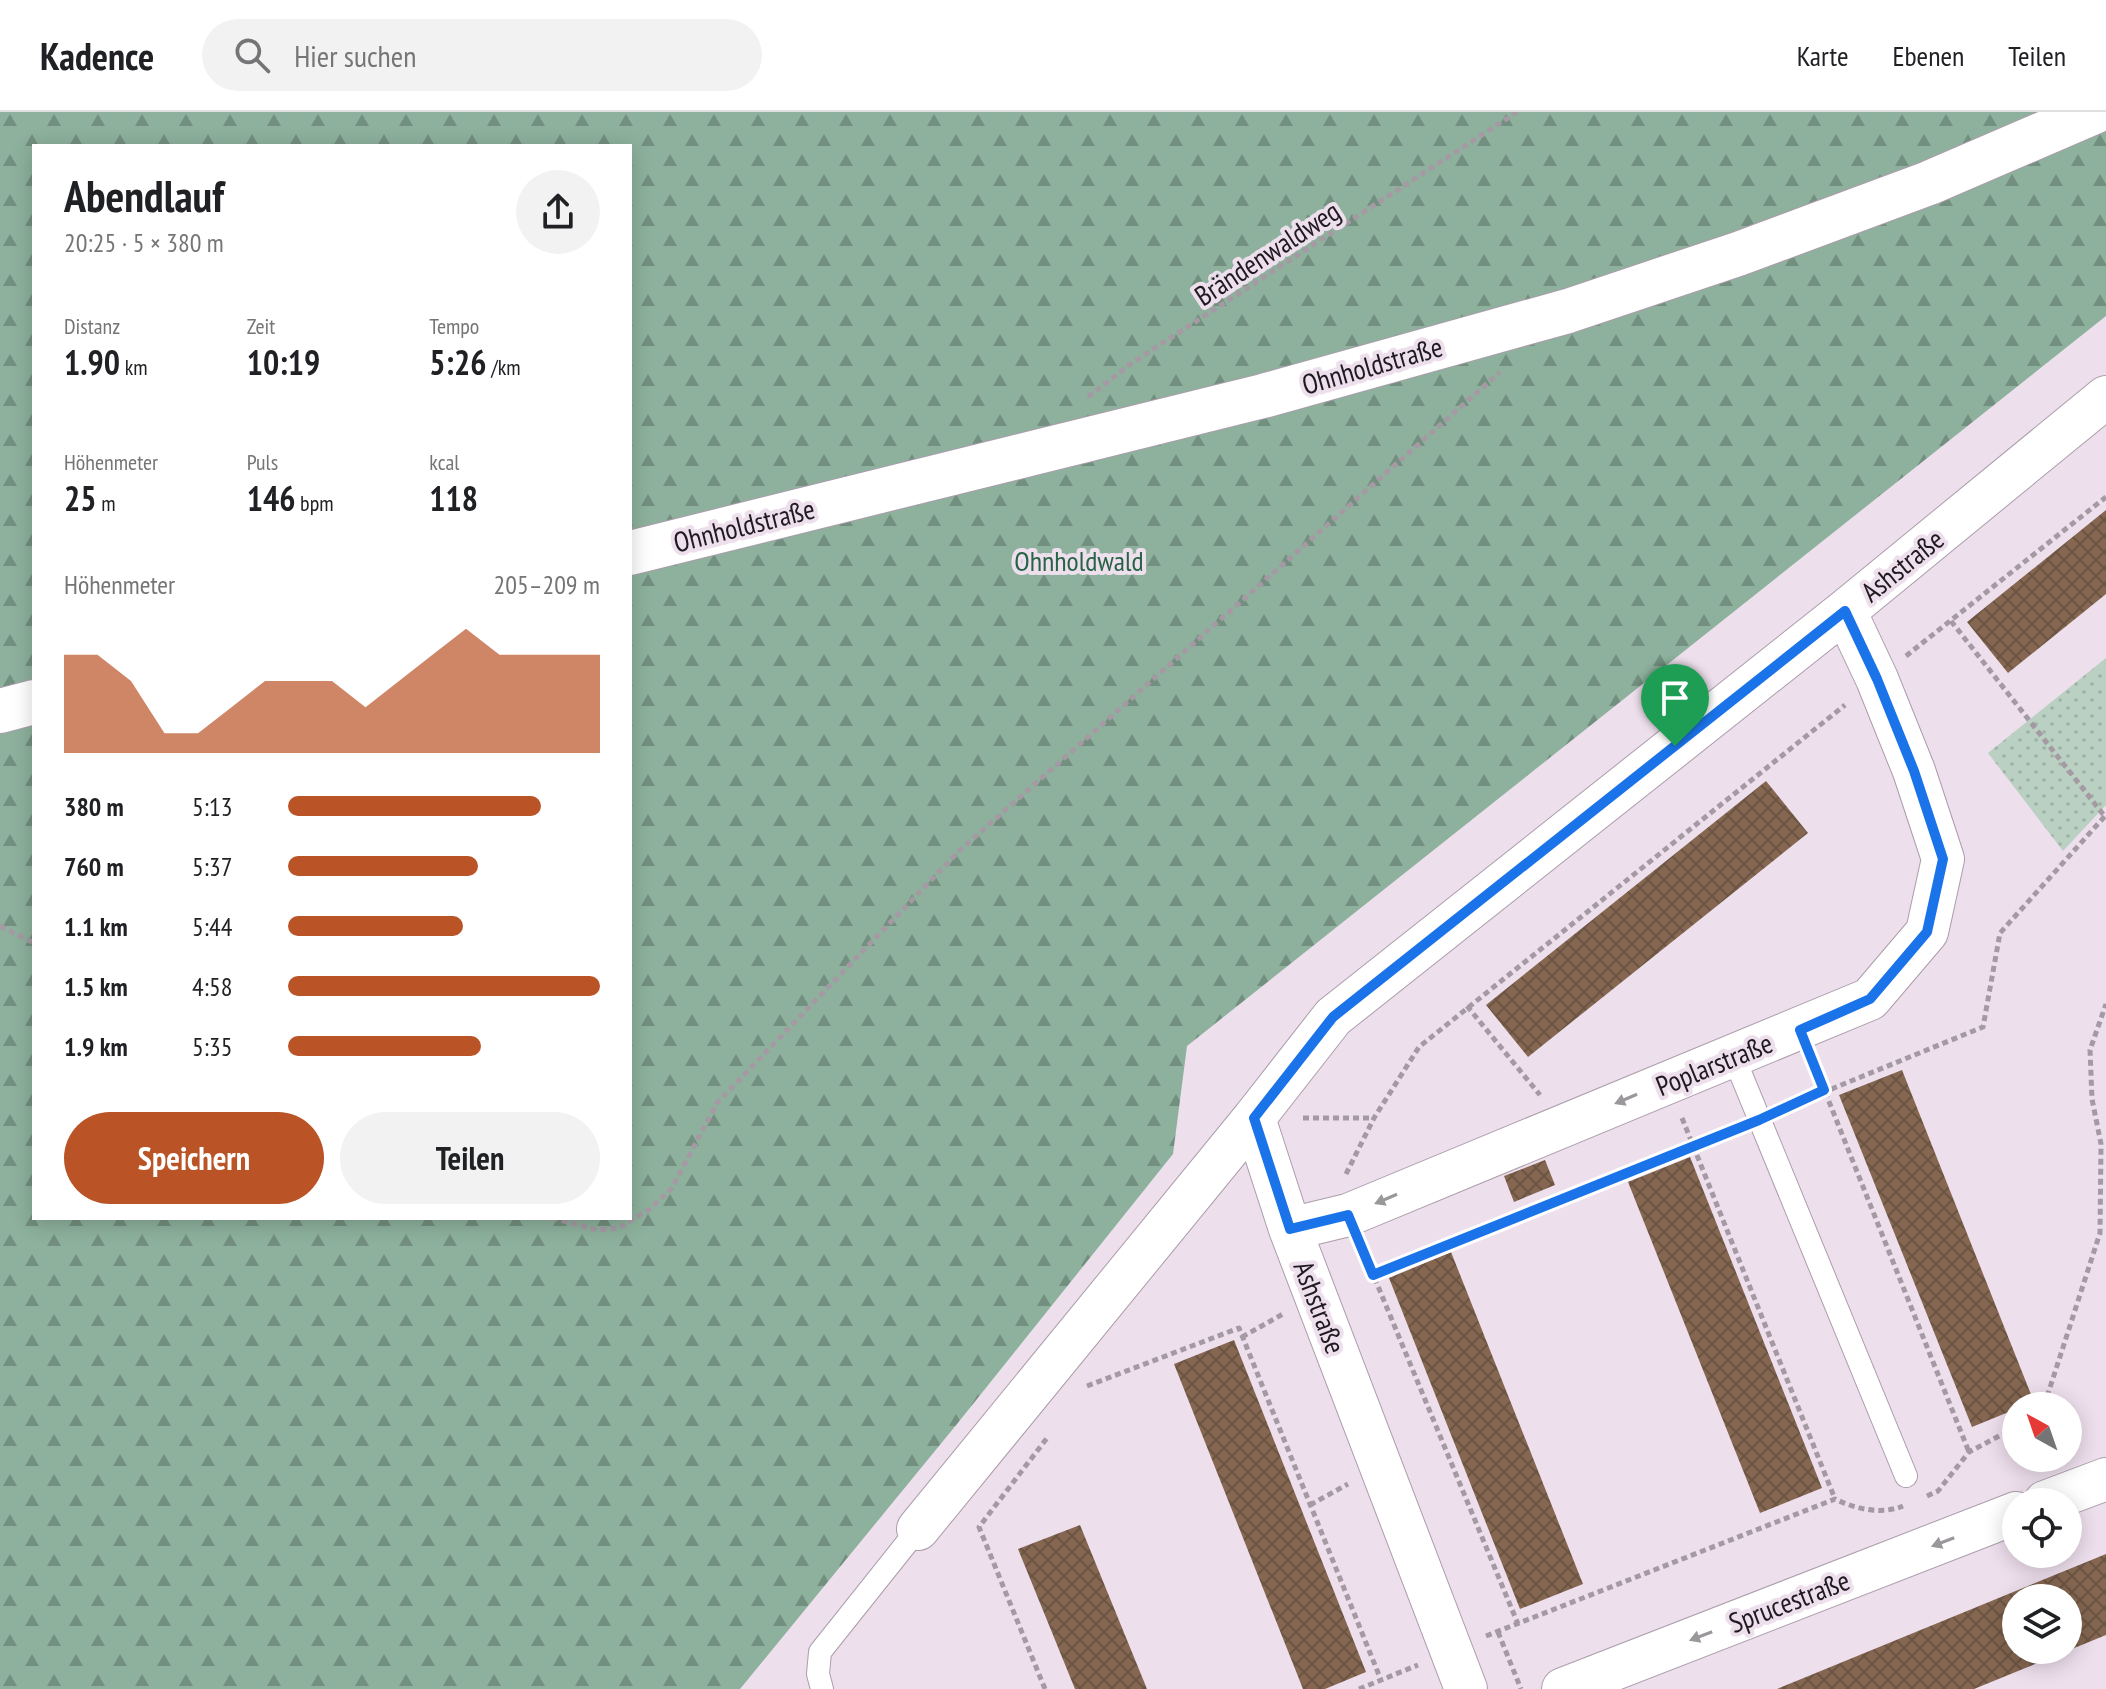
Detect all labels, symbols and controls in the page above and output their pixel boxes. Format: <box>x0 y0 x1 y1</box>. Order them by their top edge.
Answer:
search box <box>202 19 762 91</box>
text: Kadence <box>40 31 154 80</box>
icon: search <box>230 33 274 77</box>
text: Hier suchen <box>294 36 416 75</box>
text: Karte <box>1797 37 1848 74</box>
text: Ebenen <box>1892 37 1964 74</box>
text: Teilen <box>2008 37 2066 74</box>
text: Abendlauf <box>64 167 224 224</box>
button: share <box>516 170 600 254</box>
street label: Brändenwaldweg <box>1187 192 1347 314</box>
text: 20:25 · 5 × 380 m <box>64 226 224 259</box>
text: Distanz <box>64 312 120 340</box>
text: Zeit <box>247 312 275 340</box>
text: Tempo <box>429 312 479 340</box>
street label: Ohnholdstraße <box>1298 327 1446 403</box>
text: 1.90 <box>64 340 120 384</box>
text: 10:19 <box>247 340 320 384</box>
text: 5:26 <box>429 340 487 384</box>
text: km <box>120 353 148 381</box>
text: /km <box>487 353 521 381</box>
text: Höhenmeter <box>64 448 158 476</box>
text: Puls <box>247 448 278 476</box>
text: kcal <box>429 448 459 476</box>
text: 25 <box>64 476 97 520</box>
text: 146 <box>247 476 295 520</box>
text: 118 <box>429 476 478 520</box>
text: m <box>97 489 116 517</box>
text: bpm <box>295 489 334 517</box>
street label: Ohnholdstraße <box>670 490 818 560</box>
street label: Ashstraße <box>1853 520 1951 610</box>
park label: Ohnholdwald <box>1014 542 1144 579</box>
text: Höhenmeter <box>64 568 175 601</box>
text: 205–209 m <box>494 568 600 601</box>
pin <box>1641 664 1709 746</box>
icon: arrive <box>1653 676 1697 720</box>
text: 380 m <box>64 790 124 823</box>
text: 5:13 <box>192 790 232 823</box>
text: 760 m <box>64 850 124 883</box>
text: 5:37 <box>192 850 232 883</box>
text: 1.1 km <box>64 910 128 943</box>
text: 5:44 <box>192 910 232 943</box>
text: 1.5 km <box>64 970 128 1003</box>
text: 4:58 <box>192 970 232 1003</box>
street label: Poplarstraße <box>1650 1024 1778 1104</box>
text: 1.9 km <box>64 1030 128 1063</box>
text: 5:35 <box>192 1030 232 1063</box>
one-way arrow <box>1614 1093 1638 1106</box>
button: Speichern <box>64 1112 324 1204</box>
button: Teilen <box>340 1112 600 1204</box>
one-way arrow <box>1374 1193 1397 1206</box>
street label: Ashstraße <box>1285 1255 1355 1359</box>
north arrow <box>2002 1392 2082 1472</box>
map controls <box>2002 1392 2082 1664</box>
button: locate <box>2002 1488 2082 1568</box>
one-way arrow <box>1931 1536 1955 1549</box>
street label: Sprucestraße <box>1723 1561 1855 1641</box>
button: layers <box>2002 1584 2082 1664</box>
one-way arrow <box>1689 1629 1713 1642</box>

